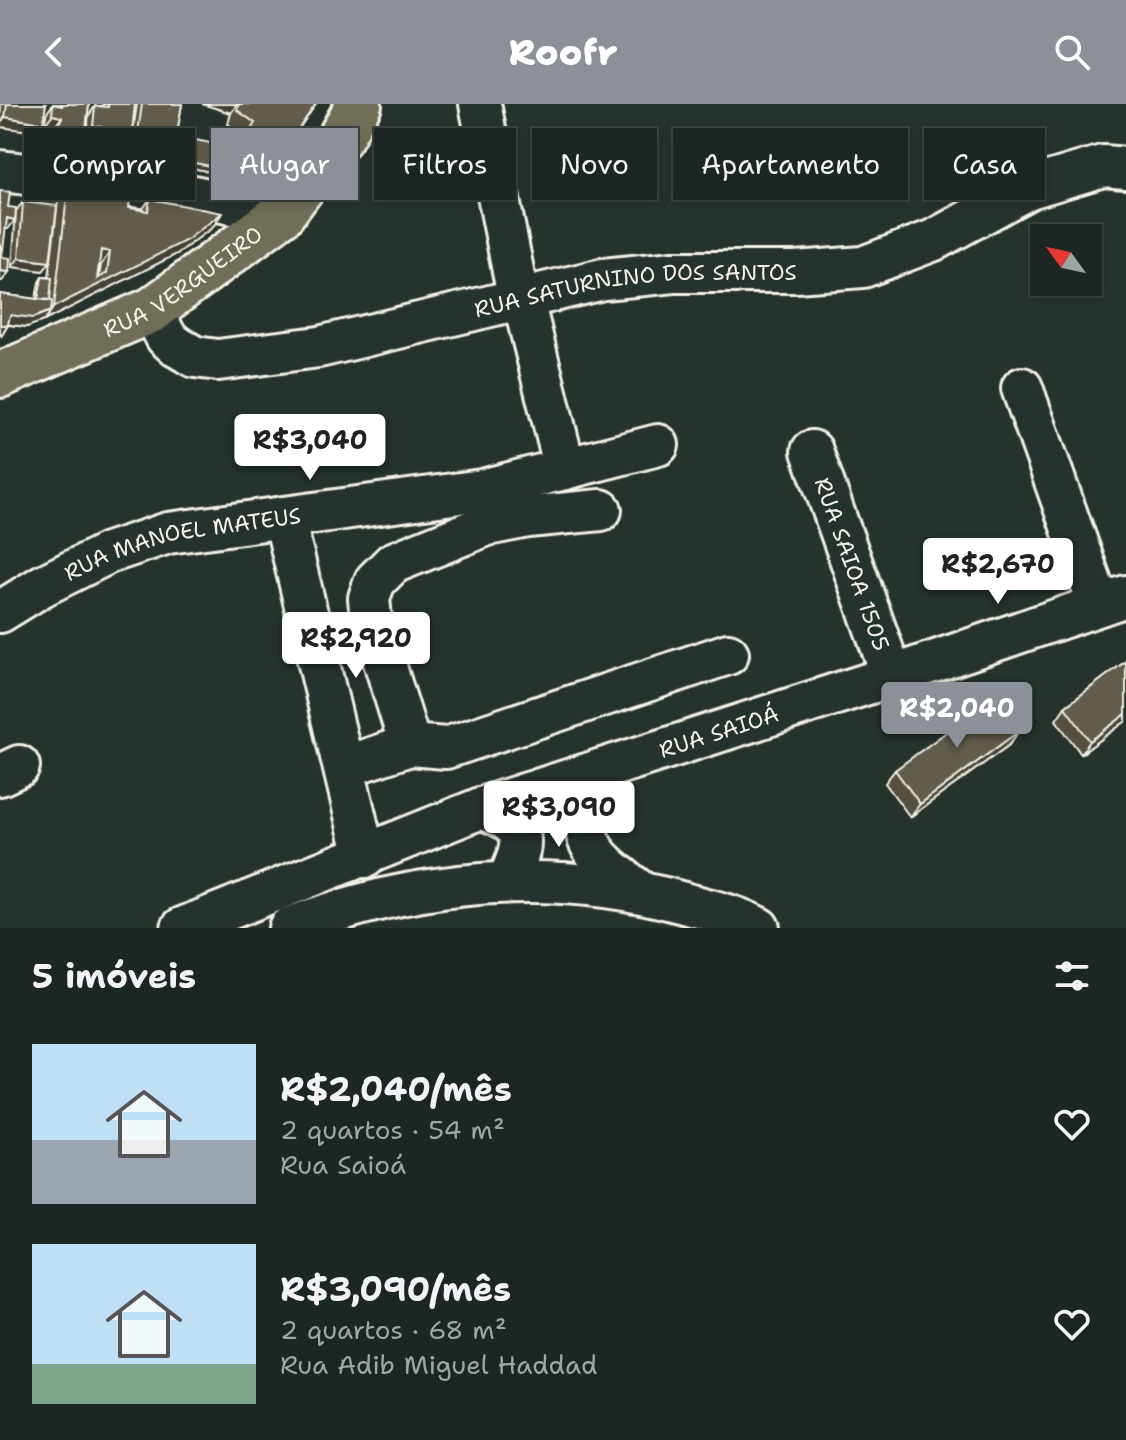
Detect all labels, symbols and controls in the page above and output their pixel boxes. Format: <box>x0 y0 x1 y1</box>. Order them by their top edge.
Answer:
text: Roofr <box>508 28 618 77</box>
icon: back <box>32 30 76 74</box>
icon: search <box>1050 30 1094 74</box>
chip: Comprar <box>24 128 195 200</box>
chip: Alugar <box>211 128 358 200</box>
chip: Filtros <box>374 128 516 200</box>
chip: Novo <box>532 128 657 200</box>
chip: Apartamento <box>673 128 908 200</box>
chip: Casa <box>924 128 1045 200</box>
street label: RUA VERGUEIRO <box>99 220 268 344</box>
north arrow <box>1030 224 1102 296</box>
map controls <box>1030 224 1102 296</box>
street label: RUA SATURNINO DOS SANTOS <box>471 258 797 324</box>
pin: R$3,040 <box>236 414 384 482</box>
text: R$3,040 <box>252 422 368 457</box>
street label: RUA SAIOA 1505 <box>808 474 896 655</box>
street label: RUA MANOEL MATEUS <box>59 501 303 588</box>
pin: R$2,670 <box>924 538 1072 606</box>
text: R$2,670 <box>941 546 1055 581</box>
pin: R$2,920 <box>282 612 430 680</box>
text: R$2,920 <box>300 620 412 655</box>
pin: R$2,040 <box>883 682 1031 750</box>
text: R$2,040 <box>899 690 1015 725</box>
street label: RUA SAIOÁ <box>656 699 782 765</box>
pin: R$3,090 <box>485 781 633 849</box>
text: R$3,090 <box>502 789 616 824</box>
text: 5 imóveis <box>32 953 196 999</box>
icon: filters <box>1050 954 1094 998</box>
text: R$2,040/mês <box>280 1066 512 1112</box>
icon: home <box>96 1076 192 1172</box>
icon: heart <box>1050 1102 1094 1146</box>
text: 2 quartos · 54 m² <box>280 1112 505 1147</box>
text: Rua Saioá <box>280 1147 406 1182</box>
text: R$3,090/mês <box>280 1266 511 1312</box>
icon: home <box>96 1276 192 1372</box>
icon: heart <box>1050 1302 1094 1346</box>
text: 2 quartos · 68 m² <box>280 1312 507 1347</box>
text: Rua Adib Miguel Haddad <box>280 1347 597 1382</box>

